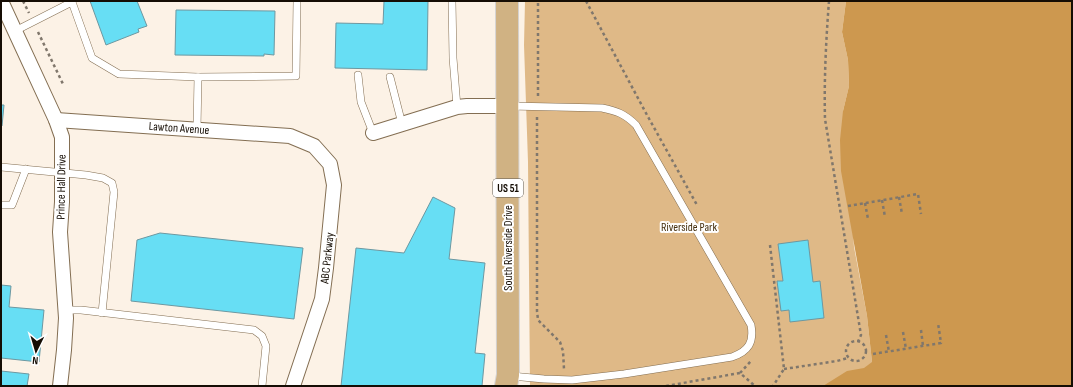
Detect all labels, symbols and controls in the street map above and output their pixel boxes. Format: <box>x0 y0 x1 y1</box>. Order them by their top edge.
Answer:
street label: Lawton Avenue <box>148 119 210 138</box>
street label: Prince Hall Drive <box>53 154 70 220</box>
road number: US 51 <box>493 179 523 197</box>
street label: South Riverside Drive <box>501 205 516 291</box>
park label: Riverside Park <box>661 220 718 235</box>
street label: ABC Parkway <box>317 231 338 285</box>
north arrow <box>16 331 56 371</box>
text: N <box>32 354 39 367</box>

